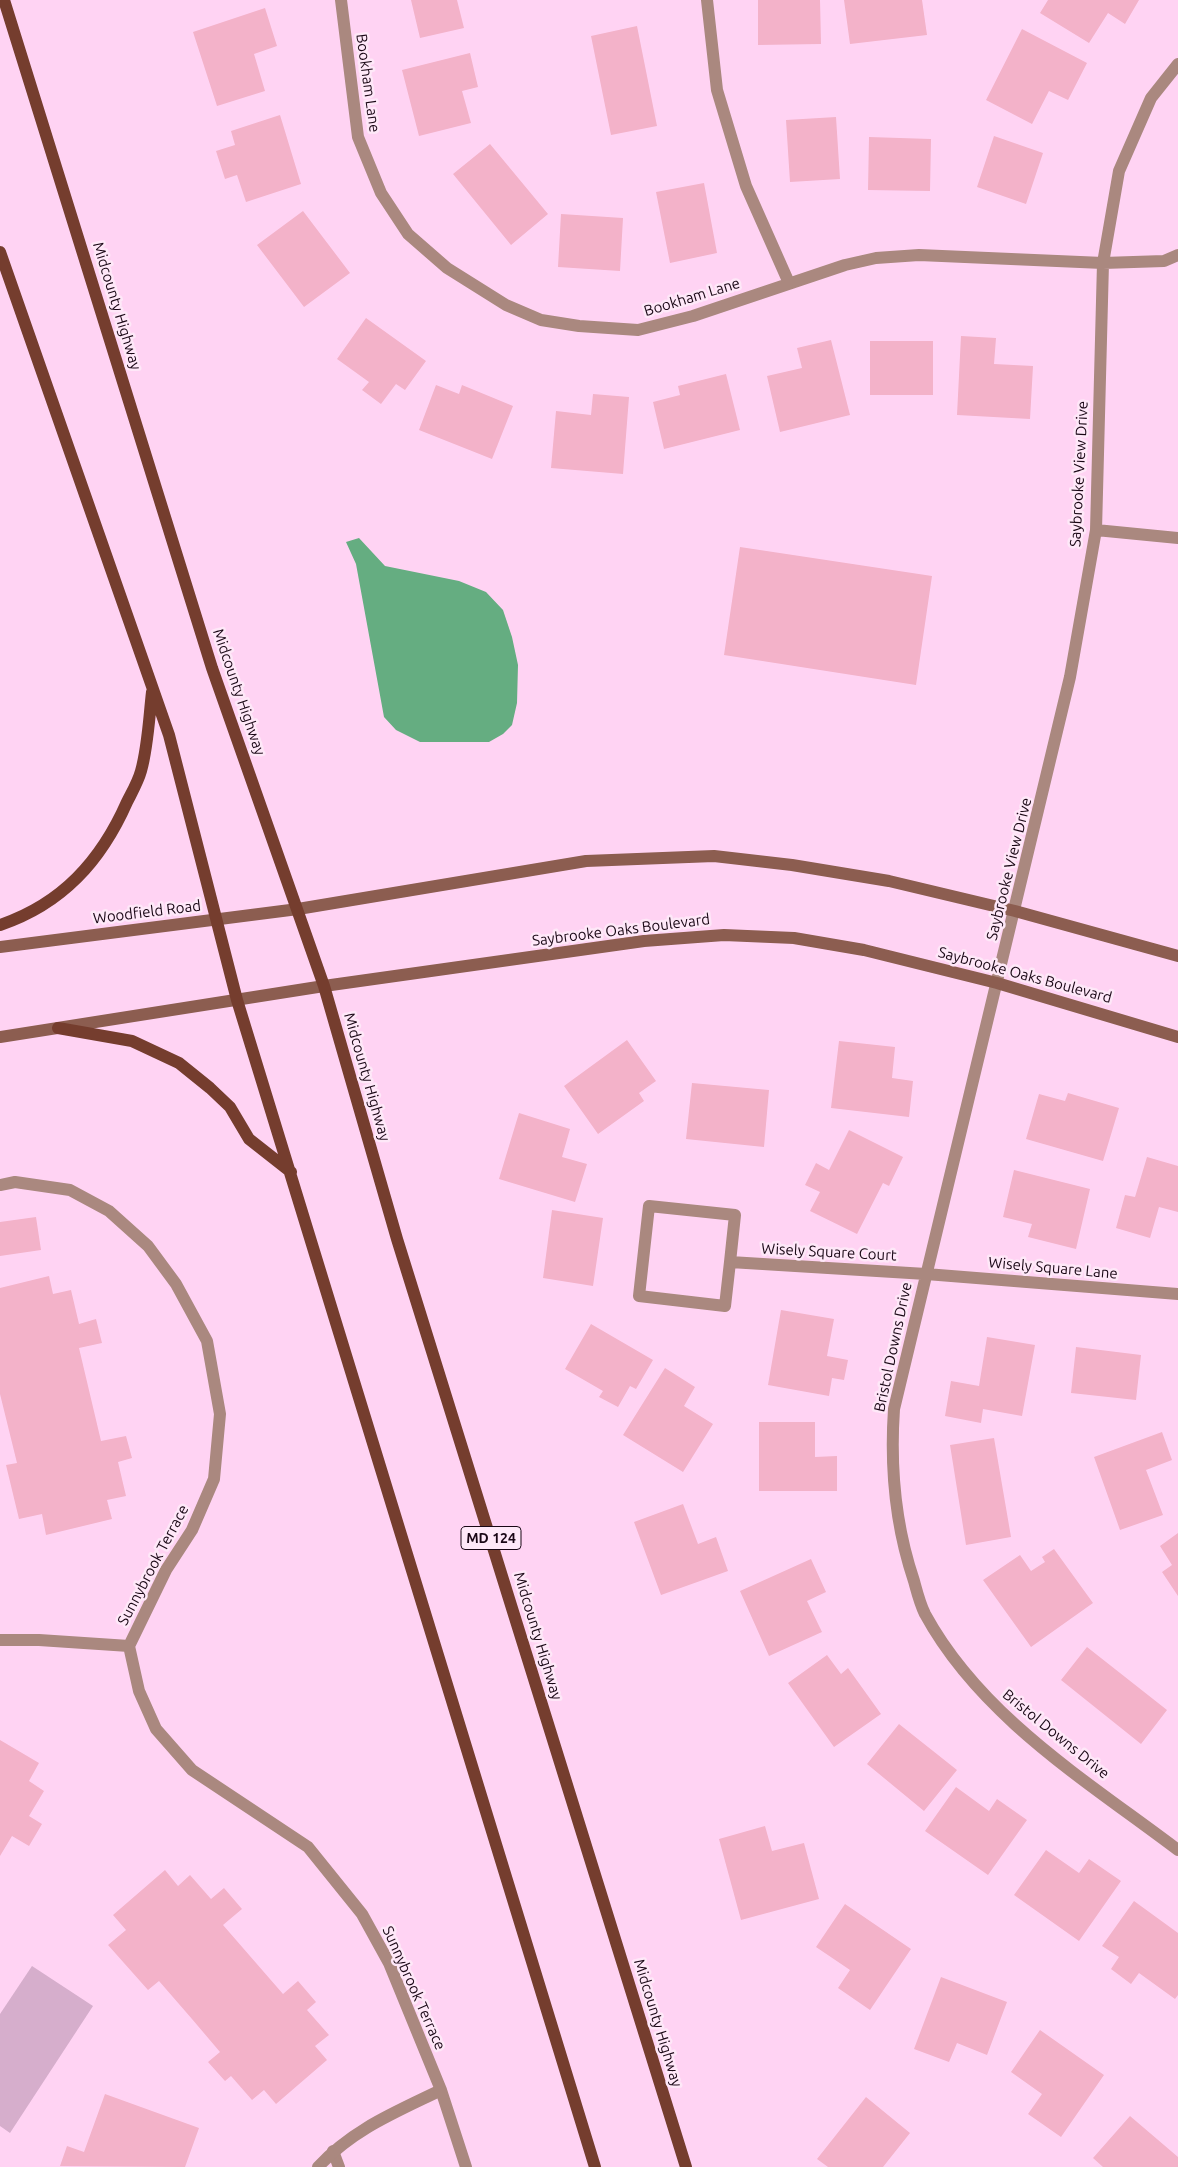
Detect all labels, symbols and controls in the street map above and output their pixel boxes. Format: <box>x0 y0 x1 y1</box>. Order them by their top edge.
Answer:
street label: Bookham Lane <box>352 32 384 134</box>
street label: Midcounty Highway <box>89 240 145 372</box>
street label: Bookham Lane <box>642 274 742 320</box>
street label: Saybrooke View Drive <box>1066 400 1092 548</box>
street label: Midcounty Highway <box>209 626 269 758</box>
street label: Saybrooke View Drive <box>983 796 1035 942</box>
street label: Woodfield Road <box>92 896 202 928</box>
street label: Saybrooke Oaks Boulevard <box>531 910 711 950</box>
street label: Saybrooke Oaks Boulevard <box>936 943 1114 1007</box>
street label: Midcounty Highway <box>340 1011 394 1143</box>
street label: Wisely Square Court <box>761 1239 897 1265</box>
street label: Wisely Square Lane <box>988 1253 1118 1283</box>
street label: Bristol Downs Drive <box>870 1280 916 1414</box>
street label: Sunnybrook Terrace <box>114 1502 192 1628</box>
road number: MD 124 <box>461 1526 521 1550</box>
street label: Midcounty Highway <box>510 1570 566 1702</box>
street label: Bristol Downs Drive <box>999 1685 1113 1783</box>
street label: Sunnybrook Terrace <box>379 1923 449 2053</box>
street label: Midcounty Highway <box>630 1957 686 2089</box>

